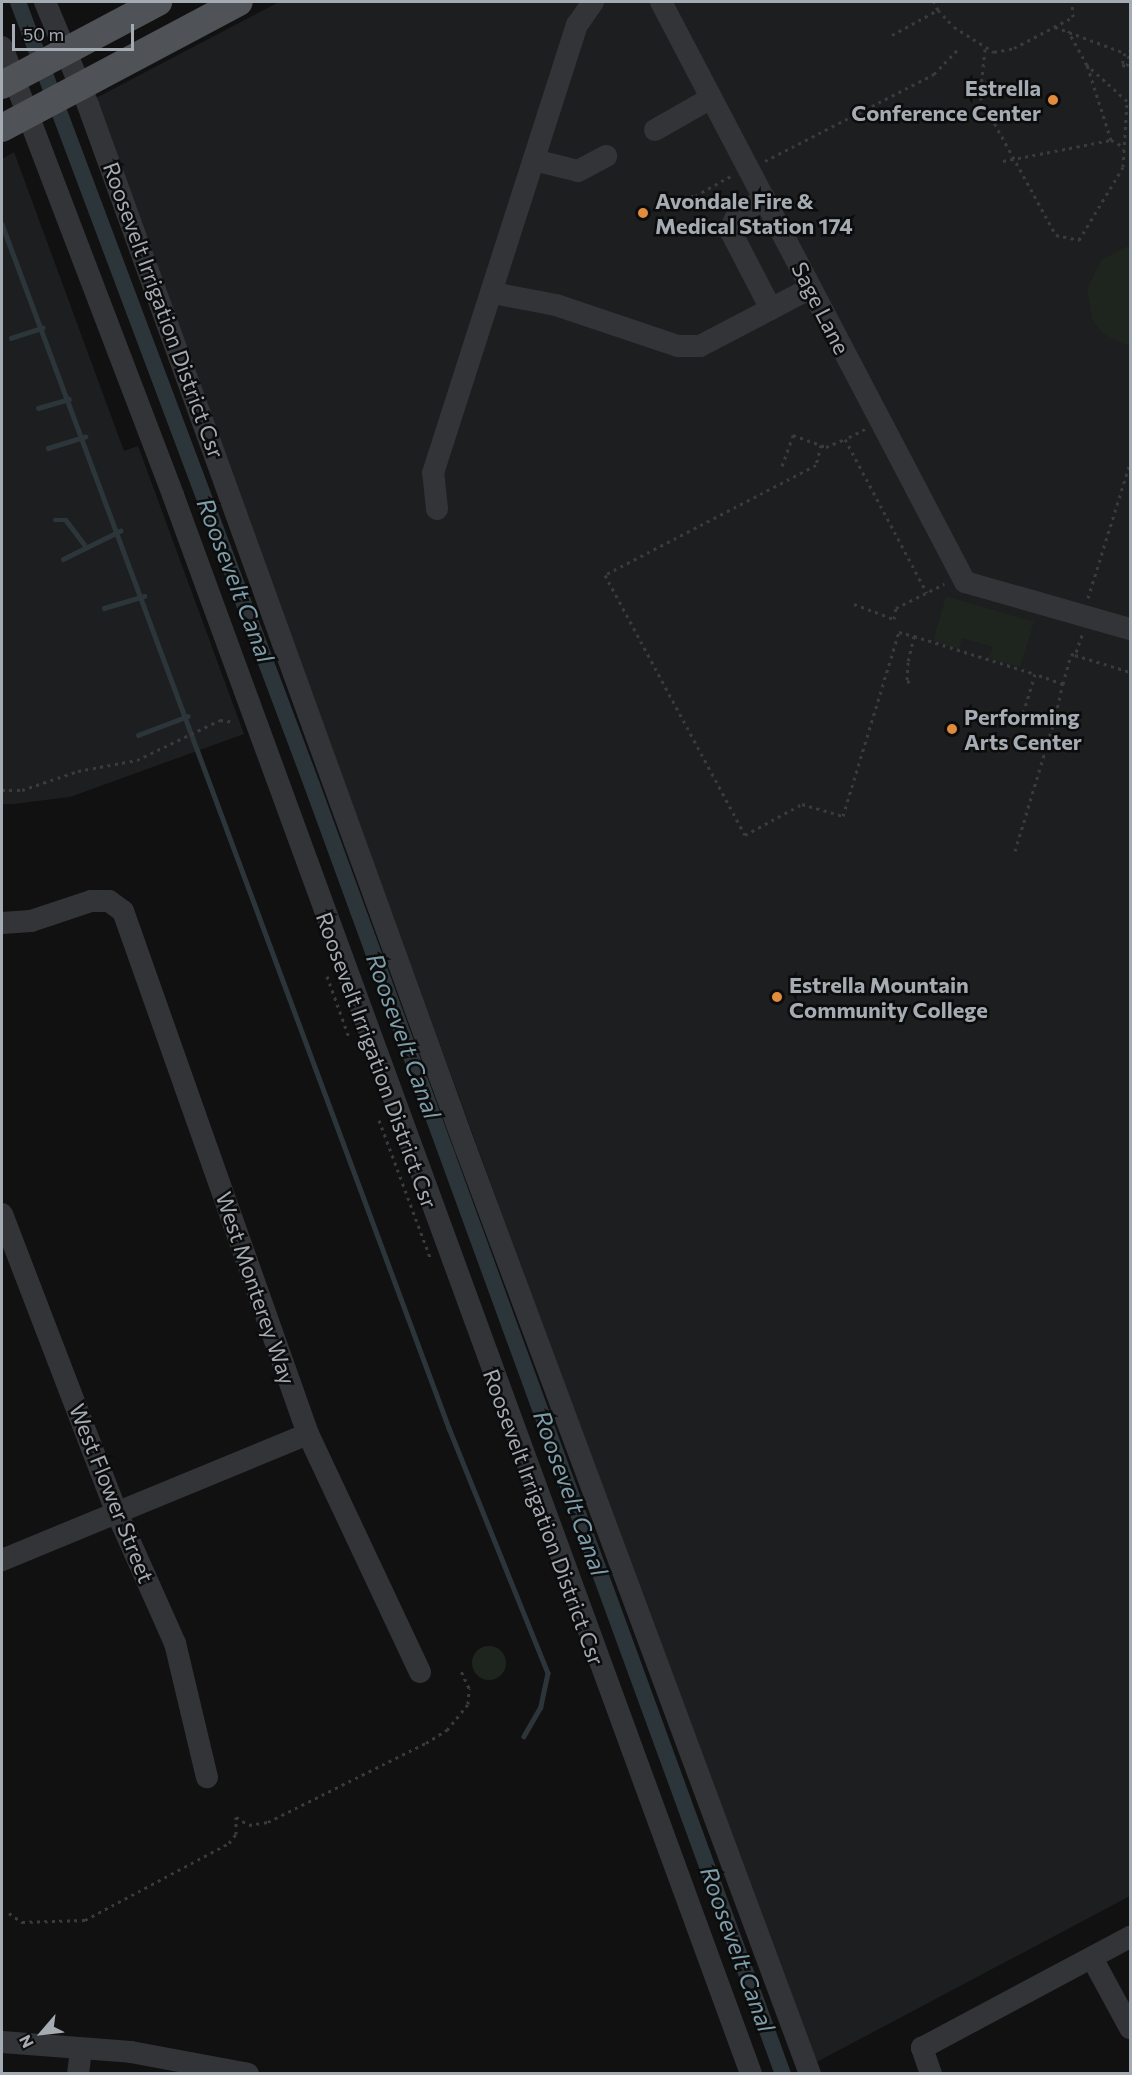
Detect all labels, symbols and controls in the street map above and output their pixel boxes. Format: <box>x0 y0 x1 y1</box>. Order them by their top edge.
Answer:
scale bar <box>15 12 136 50</box>
text: 50 m <box>23 23 64 45</box>
place label: Estrella Conference Center <box>851 74 1041 125</box>
marker: Estrella Conference Center <box>1046 93 1060 107</box>
street label: Roosevelt Irrigation District Csr <box>98 158 230 462</box>
place label: Avondale Fire & Medical Station 174 <box>655 187 853 238</box>
marker: Avondale Fire & Medical Station 174 <box>636 206 650 220</box>
street label: Sage Lane <box>786 257 856 359</box>
water label: Roosevelt Canal <box>191 494 281 666</box>
place label: Performing Arts Center <box>964 703 1082 754</box>
marker: Performing Arts Center <box>945 722 959 736</box>
street label: Roosevelt Irrigation District Csr <box>311 908 443 1212</box>
water label: Roosevelt Canal <box>361 949 447 1123</box>
place label: Estrella Mountain Community College <box>789 971 988 1022</box>
marker: Estrella Mountain Community College <box>770 990 784 1004</box>
street label: West Monterey Way <box>211 1188 301 1388</box>
street label: Roosevelt Irrigation District Csr <box>478 1365 610 1669</box>
street label: West Flower Street <box>64 1400 160 1586</box>
water label: Roosevelt Canal <box>528 1406 614 1580</box>
water label: Roosevelt Canal <box>695 1862 781 2036</box>
north arrow <box>12 2003 72 2063</box>
text: N <box>14 2032 37 2051</box>

